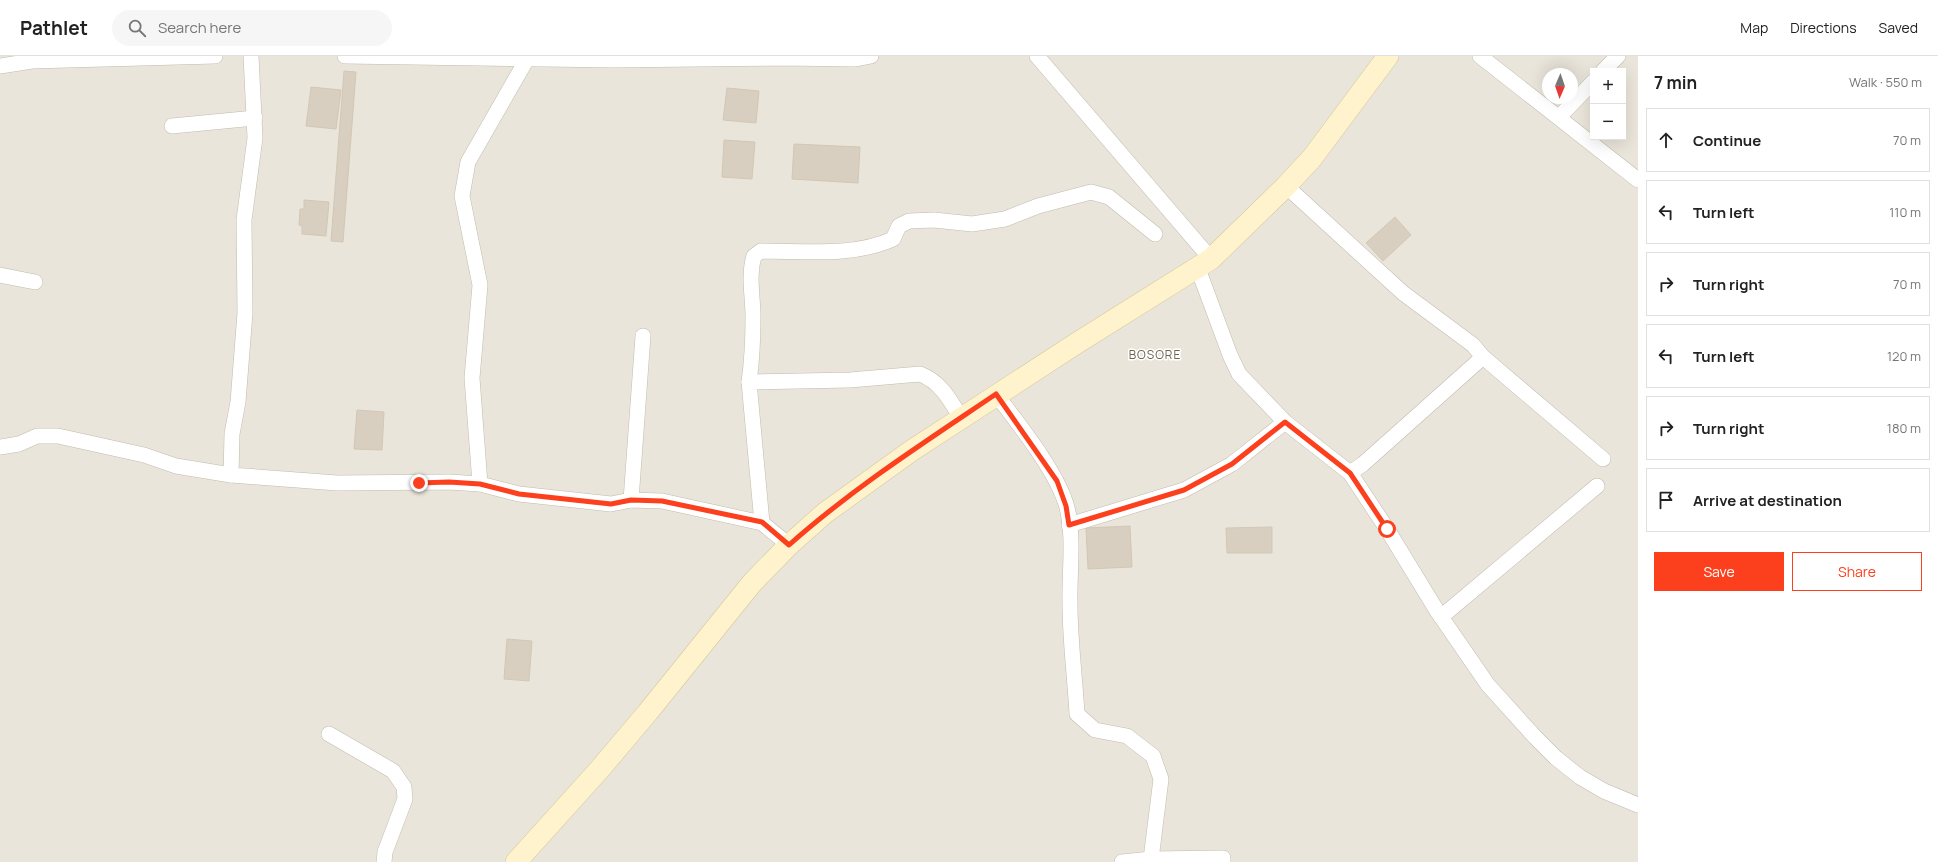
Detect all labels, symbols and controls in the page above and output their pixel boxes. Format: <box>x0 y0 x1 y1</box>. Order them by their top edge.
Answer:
search box <box>112 10 392 46</box>
text: Pathlet <box>20 15 88 41</box>
icon: search <box>126 17 148 39</box>
text: Search here <box>158 17 241 38</box>
text: Map <box>1740 18 1768 37</box>
text: Directions <box>1790 18 1857 37</box>
text: Saved <box>1879 18 1918 37</box>
north arrow <box>1542 68 1578 104</box>
map controls <box>1590 68 1626 140</box>
button: + <box>1590 68 1626 104</box>
text: 7 min <box>1654 71 1697 94</box>
text: Walk · 550 m <box>1849 73 1922 91</box>
button: − <box>1590 104 1626 140</box>
icon: ahead <box>1655 129 1677 151</box>
text: Continue <box>1693 130 1761 151</box>
text: 70 m <box>1893 131 1921 149</box>
icon: left <box>1655 201 1677 223</box>
text: Turn left <box>1693 202 1755 223</box>
text: 110 m <box>1889 203 1921 221</box>
icon: right <box>1655 273 1677 295</box>
text: Turn right <box>1693 274 1764 295</box>
text: 70 m <box>1893 275 1921 293</box>
icon: left <box>1655 345 1677 367</box>
district label: BOSORE <box>1129 346 1181 363</box>
text: Turn left <box>1693 346 1755 367</box>
text: 120 m <box>1887 347 1921 365</box>
icon: right <box>1655 417 1677 439</box>
text: Turn right <box>1693 418 1764 439</box>
text: 180 m <box>1887 419 1921 437</box>
route end <box>410 474 428 492</box>
icon: arrive <box>1655 489 1677 511</box>
text: Arrive at destination <box>1693 490 1842 511</box>
route start <box>1378 520 1396 538</box>
button: Save <box>1654 552 1784 591</box>
button: Share <box>1792 552 1922 591</box>

